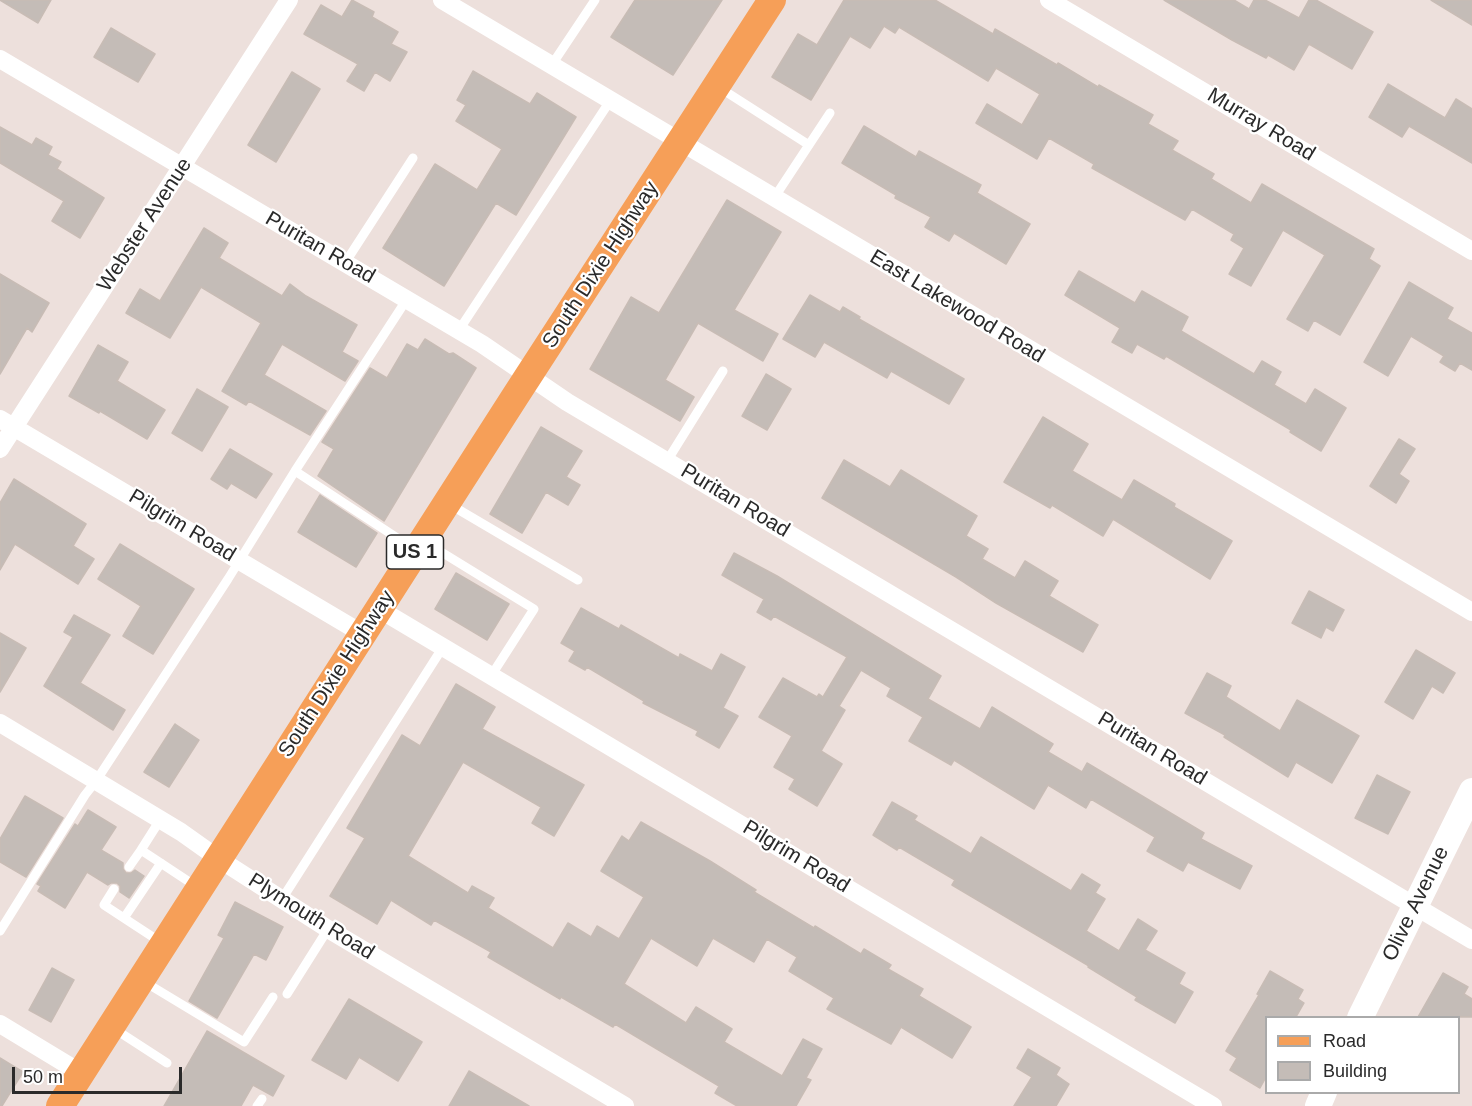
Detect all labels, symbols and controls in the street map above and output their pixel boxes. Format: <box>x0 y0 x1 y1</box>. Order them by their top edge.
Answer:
street label: Murray Road <box>1202 83 1320 167</box>
street label: Webster Avenue <box>92 153 198 297</box>
street label: South Dixie Highway <box>538 177 664 353</box>
street label: Puritan Road <box>261 206 379 290</box>
street label: East Lakewood Road <box>865 245 1049 369</box>
street label: Puritan Road <box>676 459 794 543</box>
street label: Pilgrim Road <box>124 484 240 568</box>
road number: US 1 <box>386 535 444 569</box>
street label: South Dixie Highway <box>274 586 400 762</box>
street label: Puritan Road <box>1093 707 1211 791</box>
street label: Pilgrim Road <box>738 815 854 899</box>
street label: Olive Avenue <box>1377 843 1455 965</box>
street label: Plymouth Road <box>243 868 379 966</box>
legend <box>1265 1016 1460 1094</box>
text: Road <box>1323 1031 1366 1051</box>
scale bar <box>15 1055 184 1093</box>
text: Building <box>1323 1061 1387 1081</box>
text: 50 m <box>23 1067 63 1087</box>

